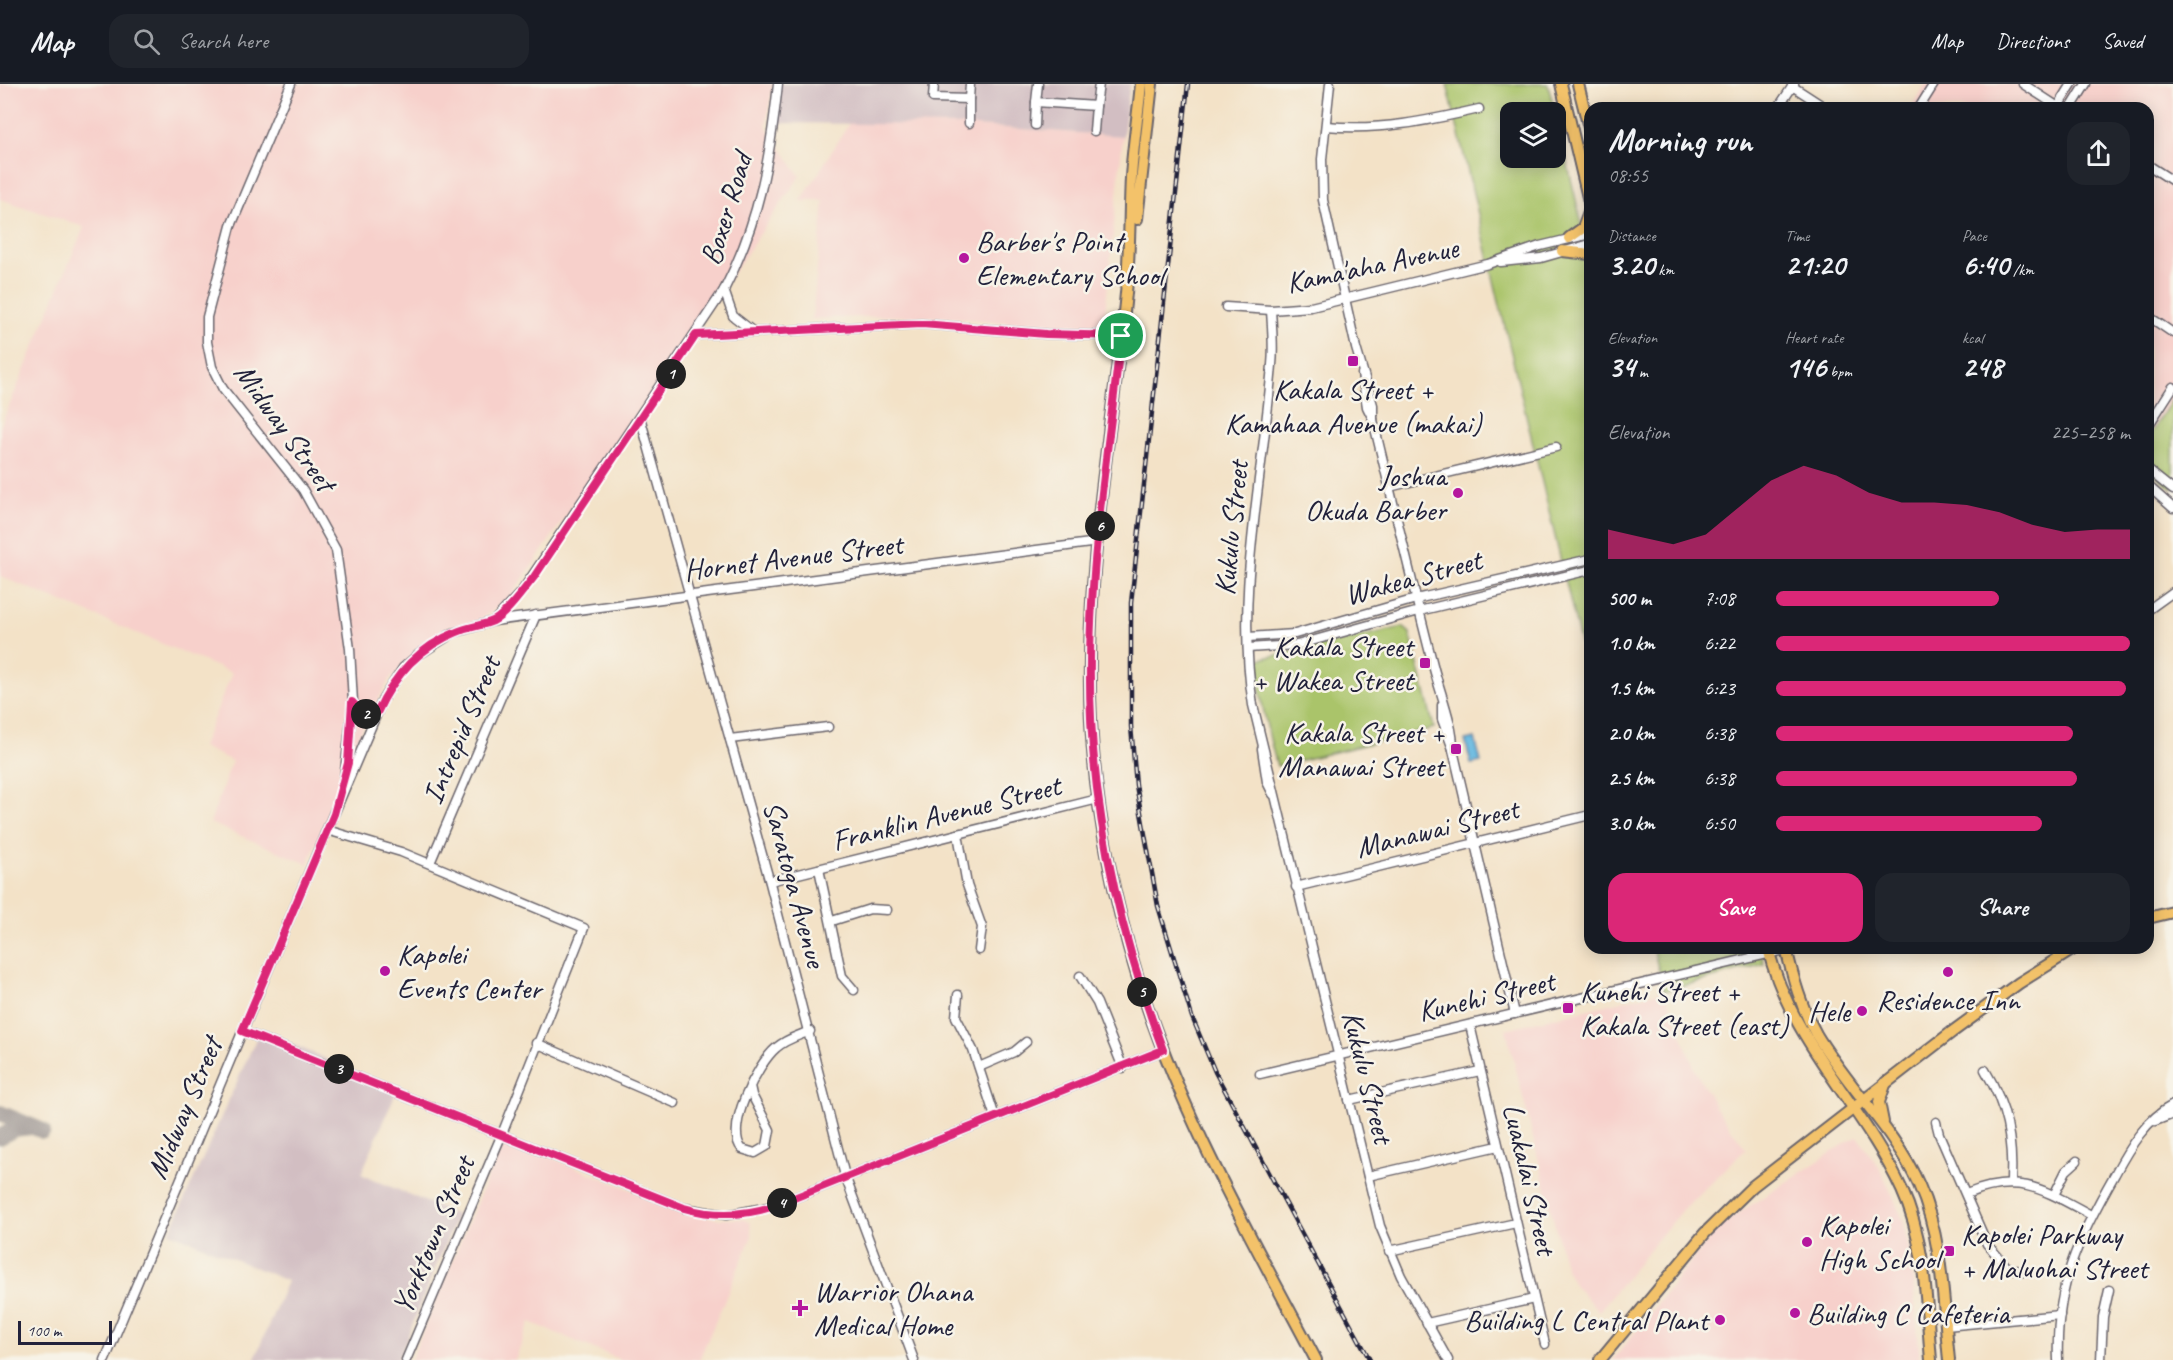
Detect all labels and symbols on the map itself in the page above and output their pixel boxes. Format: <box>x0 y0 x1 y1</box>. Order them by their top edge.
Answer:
street label: Boxer Road <box>691 145 762 269</box>
place label: Barber's Point Elementary School <box>976 222 1168 294</box>
street label: Kama'aha Avenue <box>1283 228 1464 302</box>
marker: Barber's Point Elementary School <box>957 251 971 265</box>
pin <box>1095 310 1146 361</box>
marker: Kakala Street + Kamahaa Avenue (makai) <box>1346 354 1360 368</box>
street label: Midway Street <box>226 355 347 502</box>
pin: 1 <box>656 359 686 389</box>
place label: Kakala Street + Kamahaa Avenue (makai) <box>1225 370 1483 442</box>
street label: Kukulu Street <box>1205 456 1257 597</box>
place label: Joshua Okuda Barber <box>1305 457 1449 529</box>
marker: Joshua Okuda Barber <box>1451 486 1465 500</box>
pin: 6 <box>1085 511 1115 541</box>
street label: Hornet Avenue Street <box>682 524 907 589</box>
street label: Wakea Street <box>1341 540 1488 613</box>
place label: Kakala Street + Wakea Street <box>1253 627 1416 699</box>
street label: Intrepid Street <box>413 648 510 809</box>
marker: Kakala Street + Wakea Street <box>1418 656 1432 670</box>
pin: 2 <box>351 699 381 729</box>
place label: Kakala Street + Manawai Street <box>1278 713 1447 785</box>
marker: Kakala Street + Manawai Street <box>1449 742 1463 756</box>
street label: Franklin Avenue Street <box>828 766 1067 860</box>
street label: Manawai Street <box>1352 789 1525 866</box>
street label: Saratoga Avenue <box>755 797 836 974</box>
place label: Kapolei Events Center <box>397 935 544 1007</box>
street label: Kunehi Street <box>1414 961 1561 1030</box>
marker: Kapolei Events Center <box>378 964 392 978</box>
marker: Residence Inn <box>1941 965 1955 979</box>
place label: Kunehi Street + Kakala Street (east) <box>1580 972 1790 1044</box>
pin: 5 <box>1127 977 1157 1007</box>
place label: Residence Inn <box>1876 981 2021 1019</box>
place label: Hele <box>1808 992 1852 1030</box>
marker: Kunehi Street + Kakala Street (east) <box>1561 1001 1575 1015</box>
marker: Hele <box>1855 1004 1869 1018</box>
street label: Kukulu Street <box>1333 1007 1403 1150</box>
street label: Midway Street <box>137 1028 232 1184</box>
pin: 3 <box>324 1054 354 1084</box>
street label: Luakalai Street <box>1494 1100 1566 1261</box>
street label: Yorktown Street <box>383 1148 484 1319</box>
pin: 4 <box>767 1188 797 1218</box>
place label: Kapolei High School <box>1819 1206 1944 1278</box>
place label: Kapolei Parkway + Maluohai Street <box>1961 1215 2151 1287</box>
marker: Kapolei High School <box>1800 1235 1814 1249</box>
marker: Kapolei Parkway + Maluohai Street <box>1942 1244 1956 1258</box>
place label: Warrior Ohana Medical Home <box>814 1272 974 1344</box>
place label: Building C Cafeteria <box>1807 1294 2011 1332</box>
marker: Warrior Ohana Medical Home <box>791 1299 809 1317</box>
place label: Building L Central Plant <box>1464 1301 1711 1339</box>
marker: Building C Cafeteria <box>1788 1306 1802 1320</box>
marker: Building L Central Plant <box>1713 1313 1727 1327</box>
scale bar <box>18 1318 112 1346</box>

